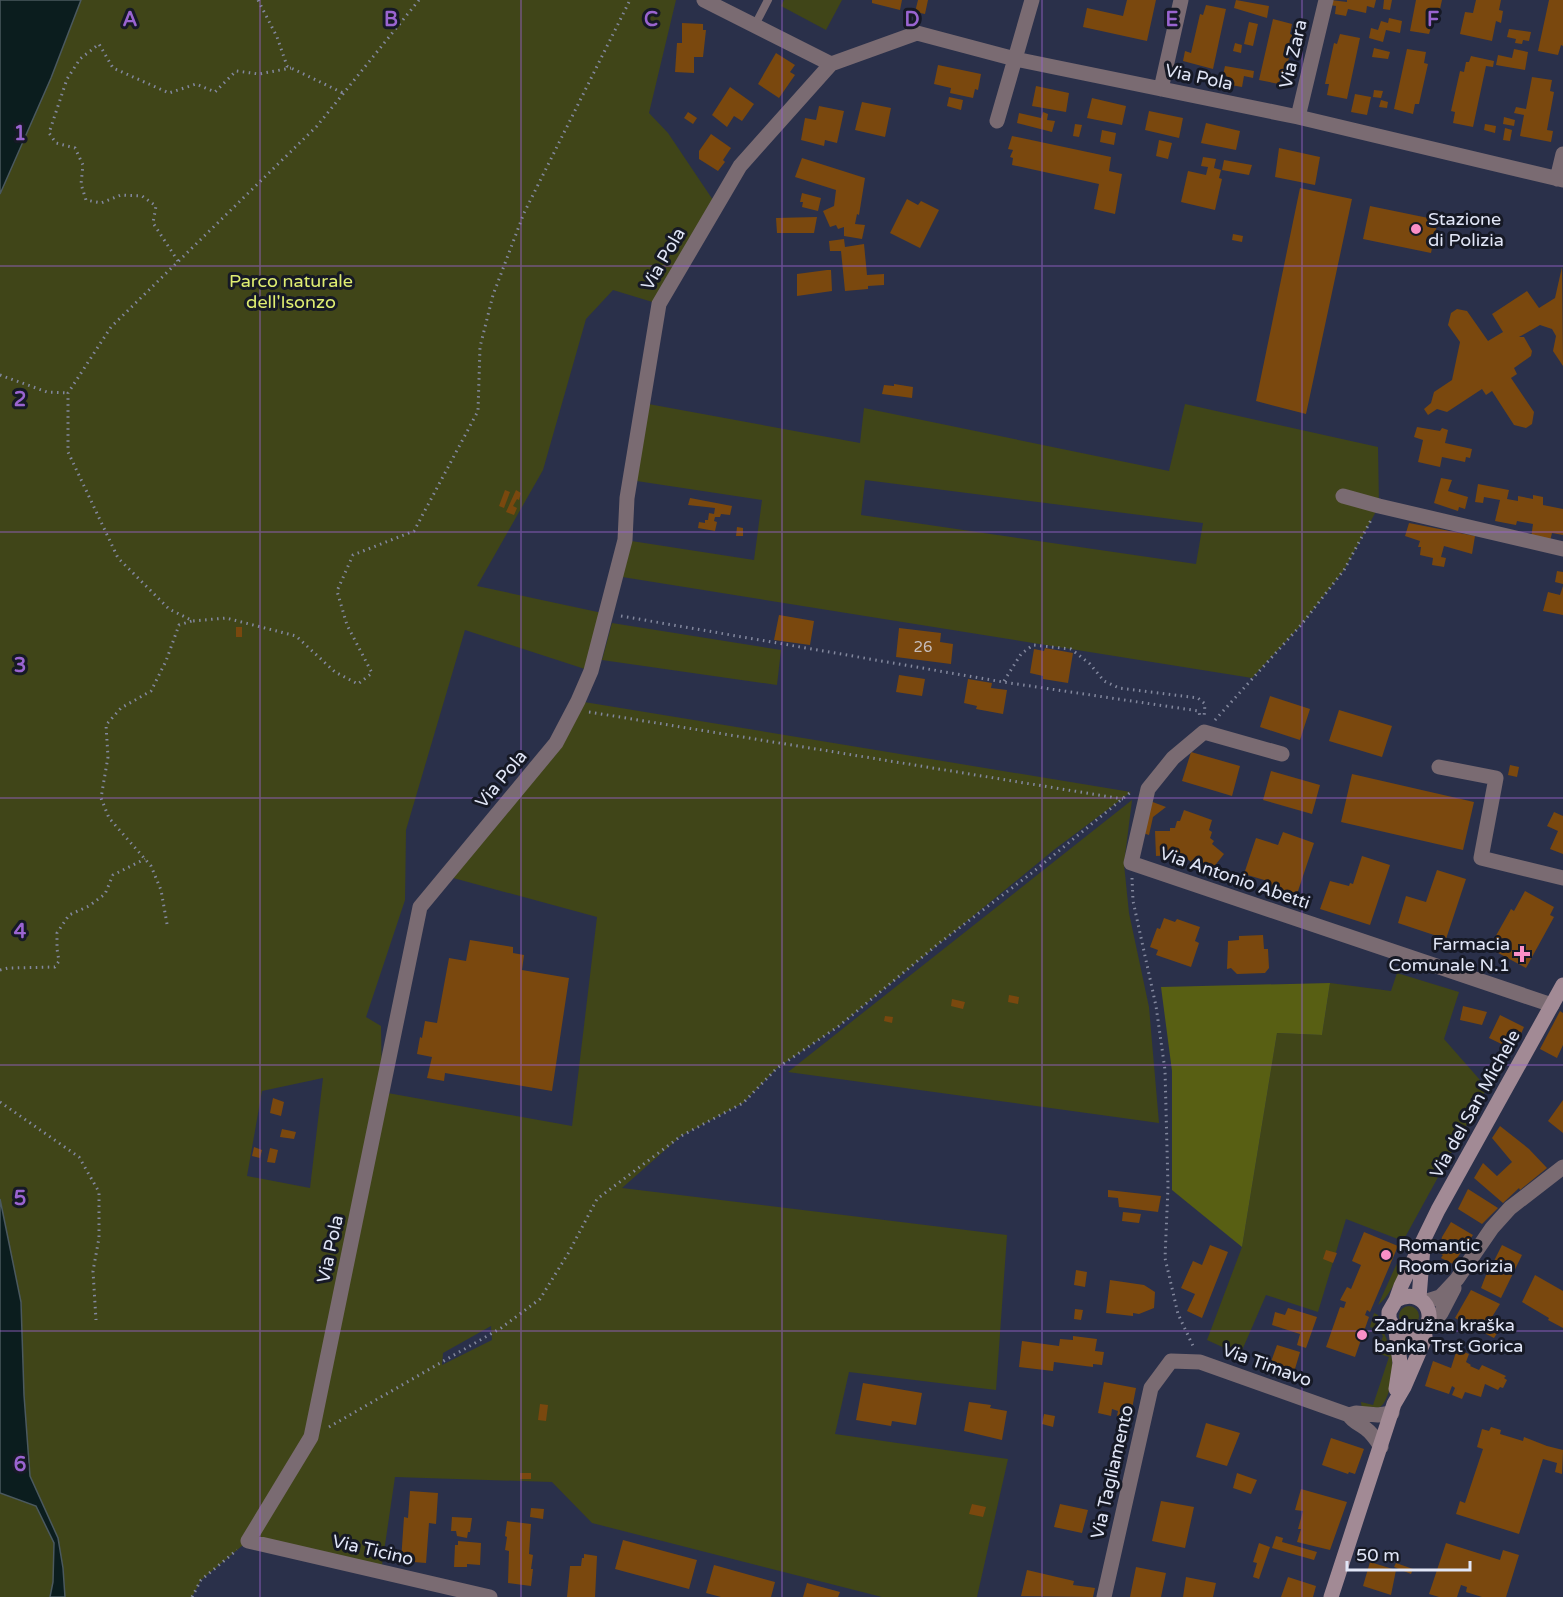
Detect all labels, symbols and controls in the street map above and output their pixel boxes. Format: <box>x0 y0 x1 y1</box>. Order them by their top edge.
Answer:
text: A <box>123 8 138 32</box>
text: B <box>384 8 398 32</box>
text: C <box>644 8 658 32</box>
text: D <box>904 8 920 32</box>
text: E <box>1166 8 1179 32</box>
text: F <box>1427 8 1439 32</box>
street label: Via Zara <box>1274 17 1312 91</box>
street label: Via Pola <box>1163 59 1235 95</box>
text: 1 <box>14 122 26 146</box>
place label: Stazione di Polizia <box>1428 208 1504 251</box>
marker: Stazione di Polizia <box>1409 222 1423 236</box>
street label: Via Pola <box>636 224 690 294</box>
park label: Parco naturale dell'Isonzo <box>229 270 353 313</box>
text: 2 <box>14 388 26 412</box>
house number: 26 <box>914 638 932 656</box>
text: 3 <box>14 654 26 678</box>
street label: Via Pola <box>470 746 532 812</box>
street label: Via Antonio Abetti <box>1157 842 1313 914</box>
text: 4 <box>14 920 27 944</box>
place label: Farmacia Comunale N.1 <box>1389 933 1510 976</box>
marker: Farmacia Comunale N.1 <box>1515 947 1529 961</box>
street label: Via del San Michele <box>1425 1026 1525 1182</box>
text: 5 <box>14 1187 26 1211</box>
street label: Via Pola <box>312 1213 348 1285</box>
place label: Romantic Room Gorizia <box>1398 1234 1513 1277</box>
marker: Romantic Room Gorizia <box>1379 1248 1393 1262</box>
place label: Zadružna kraška banka Trst Gorica <box>1374 1314 1523 1357</box>
marker: Zadružna kraška banka Trst Gorica <box>1355 1328 1369 1342</box>
street label: Via Timavo <box>1219 1339 1315 1391</box>
street label: Via Tagliamento <box>1086 1403 1138 1541</box>
text: 6 <box>14 1453 26 1477</box>
street label: Via Ticino <box>330 1530 416 1570</box>
scale bar <box>1347 1534 1470 1572</box>
text: 50 m <box>1356 1544 1400 1566</box>

